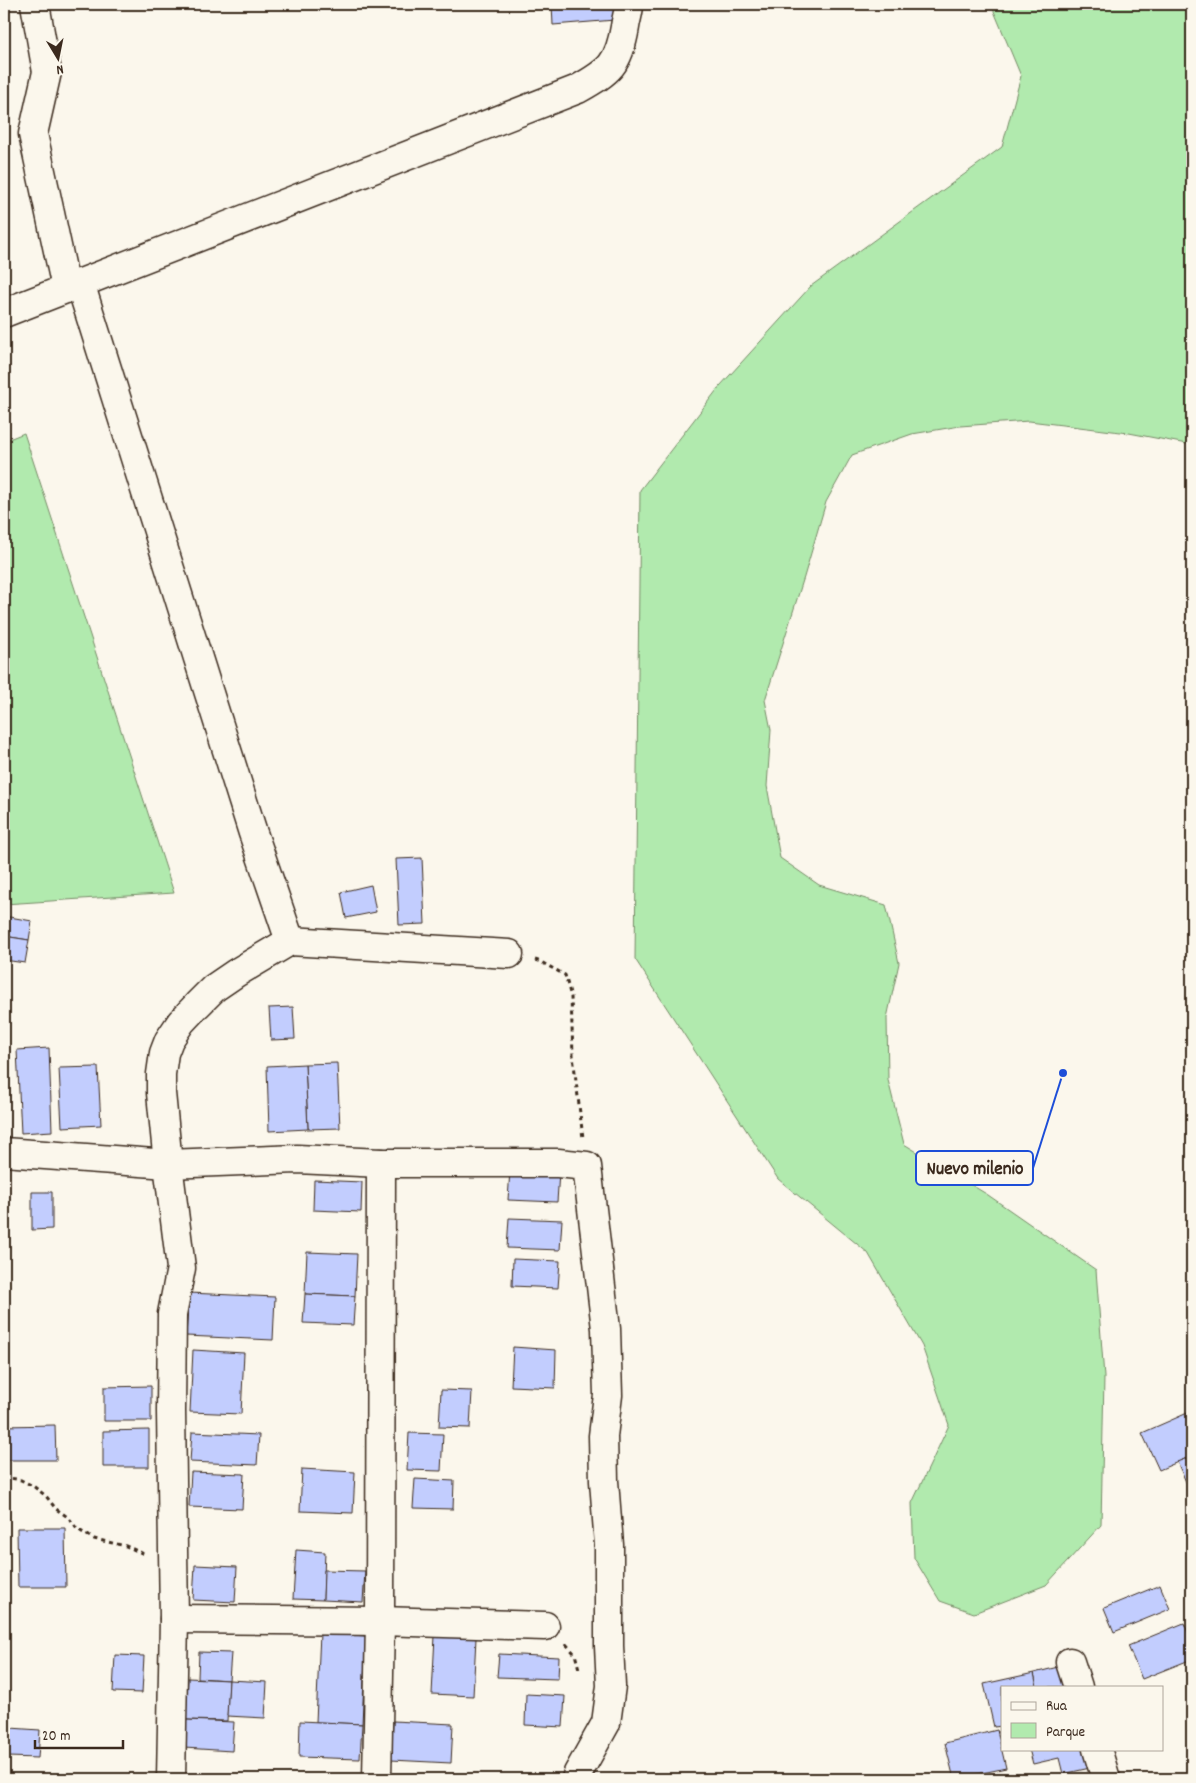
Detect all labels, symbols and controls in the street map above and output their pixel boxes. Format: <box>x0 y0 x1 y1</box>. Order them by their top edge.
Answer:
north arrow <box>32 32 82 82</box>
text: N <box>55 58 65 79</box>
callout: Nuevo milenio <box>916 1151 1033 1185</box>
text: Nuevo milenio <box>927 1157 1024 1184</box>
legend <box>1001 1686 1164 1750</box>
text: Rua <box>1046 1696 1068 1718</box>
scale bar <box>35 1718 122 1750</box>
text: Parque <box>1046 1722 1086 1744</box>
text: 20 m <box>42 1726 70 1748</box>

